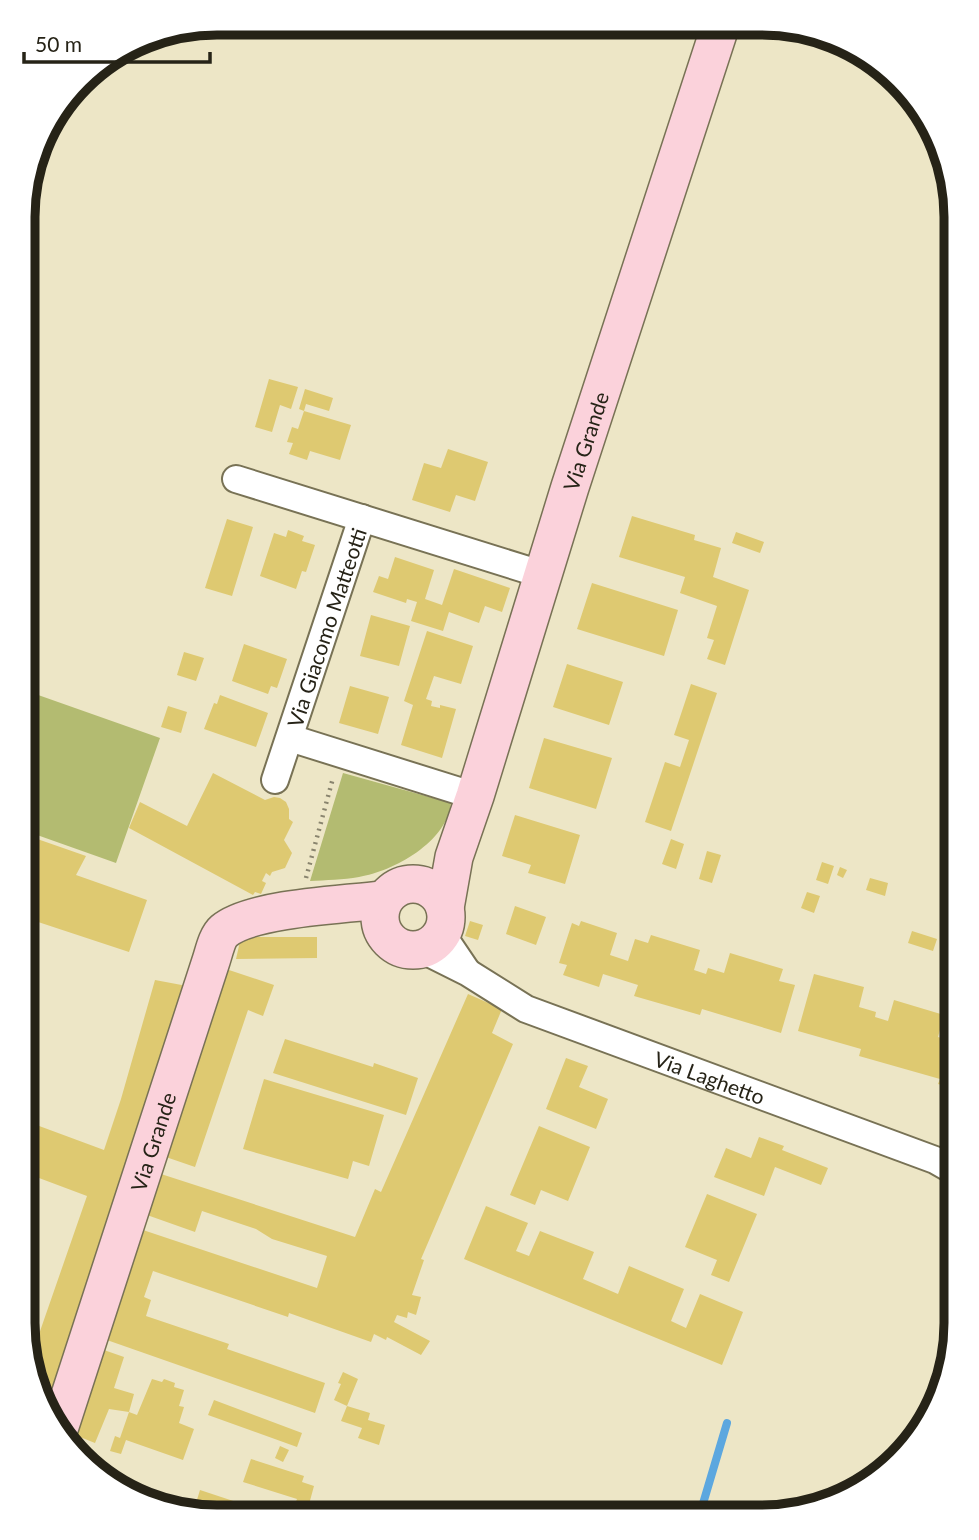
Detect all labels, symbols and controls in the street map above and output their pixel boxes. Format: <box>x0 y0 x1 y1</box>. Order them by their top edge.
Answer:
scale bar <box>24 21 210 65</box>
text: 50 m <box>35 31 82 56</box>
street label: Via Grande <box>557 388 613 494</box>
street label: Via Giacomo Matteotti <box>281 524 370 730</box>
street label: Via Laghetto <box>651 1045 769 1109</box>
street label: Via Grande <box>125 1089 180 1194</box>

